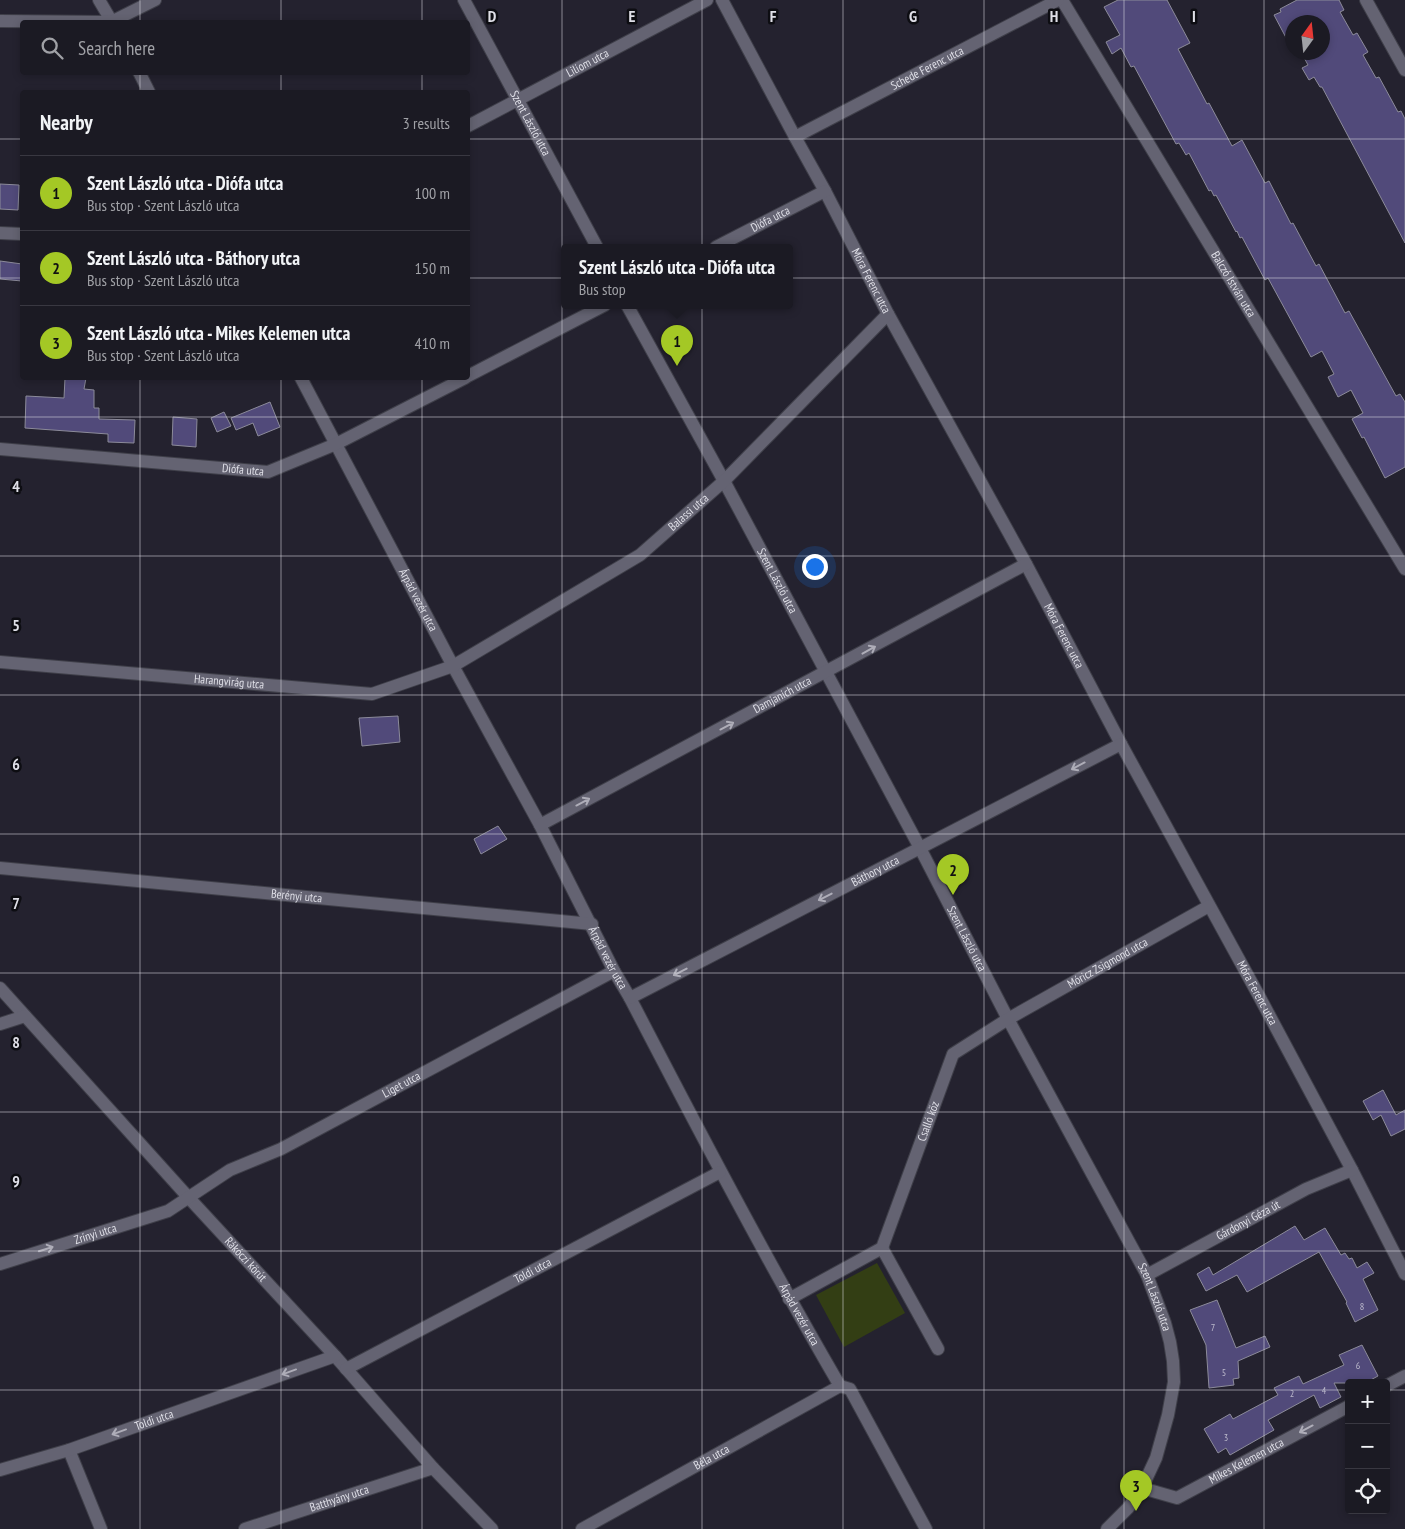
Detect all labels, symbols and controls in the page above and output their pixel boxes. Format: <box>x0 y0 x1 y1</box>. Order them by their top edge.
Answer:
text: D <box>488 6 497 26</box>
text: E <box>629 6 636 26</box>
text: F <box>770 6 777 26</box>
text: G <box>909 6 917 26</box>
text: H <box>1050 6 1058 26</box>
text: I <box>1192 6 1196 26</box>
north arrow <box>1285 15 1330 60</box>
search box <box>20 20 470 75</box>
icon: search <box>38 34 66 62</box>
text: Search here <box>78 36 155 60</box>
street label: Schede Ferenc utca <box>888 43 966 93</box>
street label: Liliom utca <box>563 45 611 80</box>
street label: Szent László utca <box>507 88 555 158</box>
text: Nearby <box>40 109 93 136</box>
text: 3 results <box>403 113 450 133</box>
text: Szent László utca - Diófa utca <box>87 171 283 195</box>
text: 1 <box>52 183 60 203</box>
text: 100 m <box>415 183 450 203</box>
text: Bus stop · Szent László utca <box>87 195 239 215</box>
street label: Diófa utca <box>748 202 792 235</box>
popup <box>561 244 793 309</box>
text: Szent László utca - Báthory utca <box>87 246 300 270</box>
street label: Móra Ferenc utca <box>849 246 894 316</box>
street label: Balczó István utca <box>1208 248 1260 320</box>
text: Szent László utca - Diófa utca <box>579 255 775 279</box>
text: 2 <box>52 258 60 278</box>
text: 150 m <box>415 258 450 278</box>
text: Bus stop · Szent László utca <box>87 270 239 290</box>
text: Bus stop <box>579 279 626 299</box>
text: Szent László utca - Mikes Kelemen utca <box>87 321 350 345</box>
pin: 1 <box>661 325 693 366</box>
text: 3 <box>52 333 60 353</box>
text: 410 m <box>415 333 450 353</box>
text: Bus stop · Szent László utca <box>87 345 239 365</box>
street label: Diófa utca <box>222 460 265 479</box>
text: 4 <box>12 476 20 496</box>
street label: Balassi utca <box>665 490 711 534</box>
street label: Szent László utca <box>754 545 801 616</box>
your location <box>802 554 828 580</box>
street label: Árpád vezér utca <box>396 566 441 634</box>
street label: Móra Ferenc utca <box>1041 601 1088 671</box>
text: 5 <box>12 615 20 635</box>
one-way arrow <box>861 644 875 654</box>
street label: Harangvirág utca <box>193 671 265 692</box>
street label: Damjanich utca <box>750 673 814 716</box>
one-way arrow <box>719 721 734 731</box>
text: 6 <box>12 754 20 774</box>
one-way arrow <box>1070 761 1085 771</box>
one-way arrow <box>576 797 590 807</box>
street label: Báthory utca <box>848 852 902 889</box>
pin: 2 <box>937 854 969 895</box>
street label: Berényi utca <box>270 886 323 905</box>
one-way arrow <box>817 892 832 902</box>
text: 7 <box>12 893 20 913</box>
street label: Szent László utca <box>944 903 990 974</box>
street label: Árpád vezér utca <box>586 924 631 992</box>
street label: Móricz Zsigmond utca <box>1064 934 1150 991</box>
street label: Móra Ferenc utca <box>1234 958 1281 1028</box>
one-way arrow <box>673 967 688 977</box>
text: 8 <box>12 1032 20 1052</box>
street label: Liget utca <box>379 1068 423 1101</box>
street label: Csalló köz <box>914 1099 942 1143</box>
text: 9 <box>12 1171 20 1191</box>
street label: Gárdonyi Géza út <box>1213 1196 1283 1243</box>
street label: Zrínyi utca <box>72 1220 118 1247</box>
street label: Rákóczi körút <box>222 1233 271 1285</box>
one-way arrow <box>38 1244 54 1253</box>
street label: Toldi utca <box>511 1254 554 1286</box>
street label: Szent László utca <box>1135 1260 1175 1333</box>
street label: Árpád vezér utca <box>776 1281 823 1348</box>
house number: 8 <box>1360 1300 1364 1313</box>
house number: 7 <box>1211 1321 1215 1334</box>
house number: 6 <box>1356 1359 1361 1372</box>
house number: 5 <box>1222 1366 1226 1379</box>
one-way arrow <box>282 1368 297 1377</box>
map controls <box>1345 1379 1390 1514</box>
button: + <box>1345 1379 1390 1424</box>
house number: 4 <box>1322 1384 1327 1397</box>
house number: 2 <box>1290 1387 1294 1400</box>
street label: Toldi utca <box>132 1406 175 1433</box>
one-way arrow <box>1298 1424 1313 1434</box>
button: − <box>1345 1424 1390 1469</box>
one-way arrow <box>112 1428 127 1437</box>
house number: 3 <box>1224 1431 1228 1444</box>
street label: Mikes Kelemen utca <box>1206 1434 1286 1487</box>
street label: Béla utca <box>691 1441 732 1473</box>
button: locate <box>1345 1469 1390 1514</box>
pin: 3 <box>1120 1470 1152 1511</box>
street label: Batthyány utca <box>308 1481 371 1515</box>

